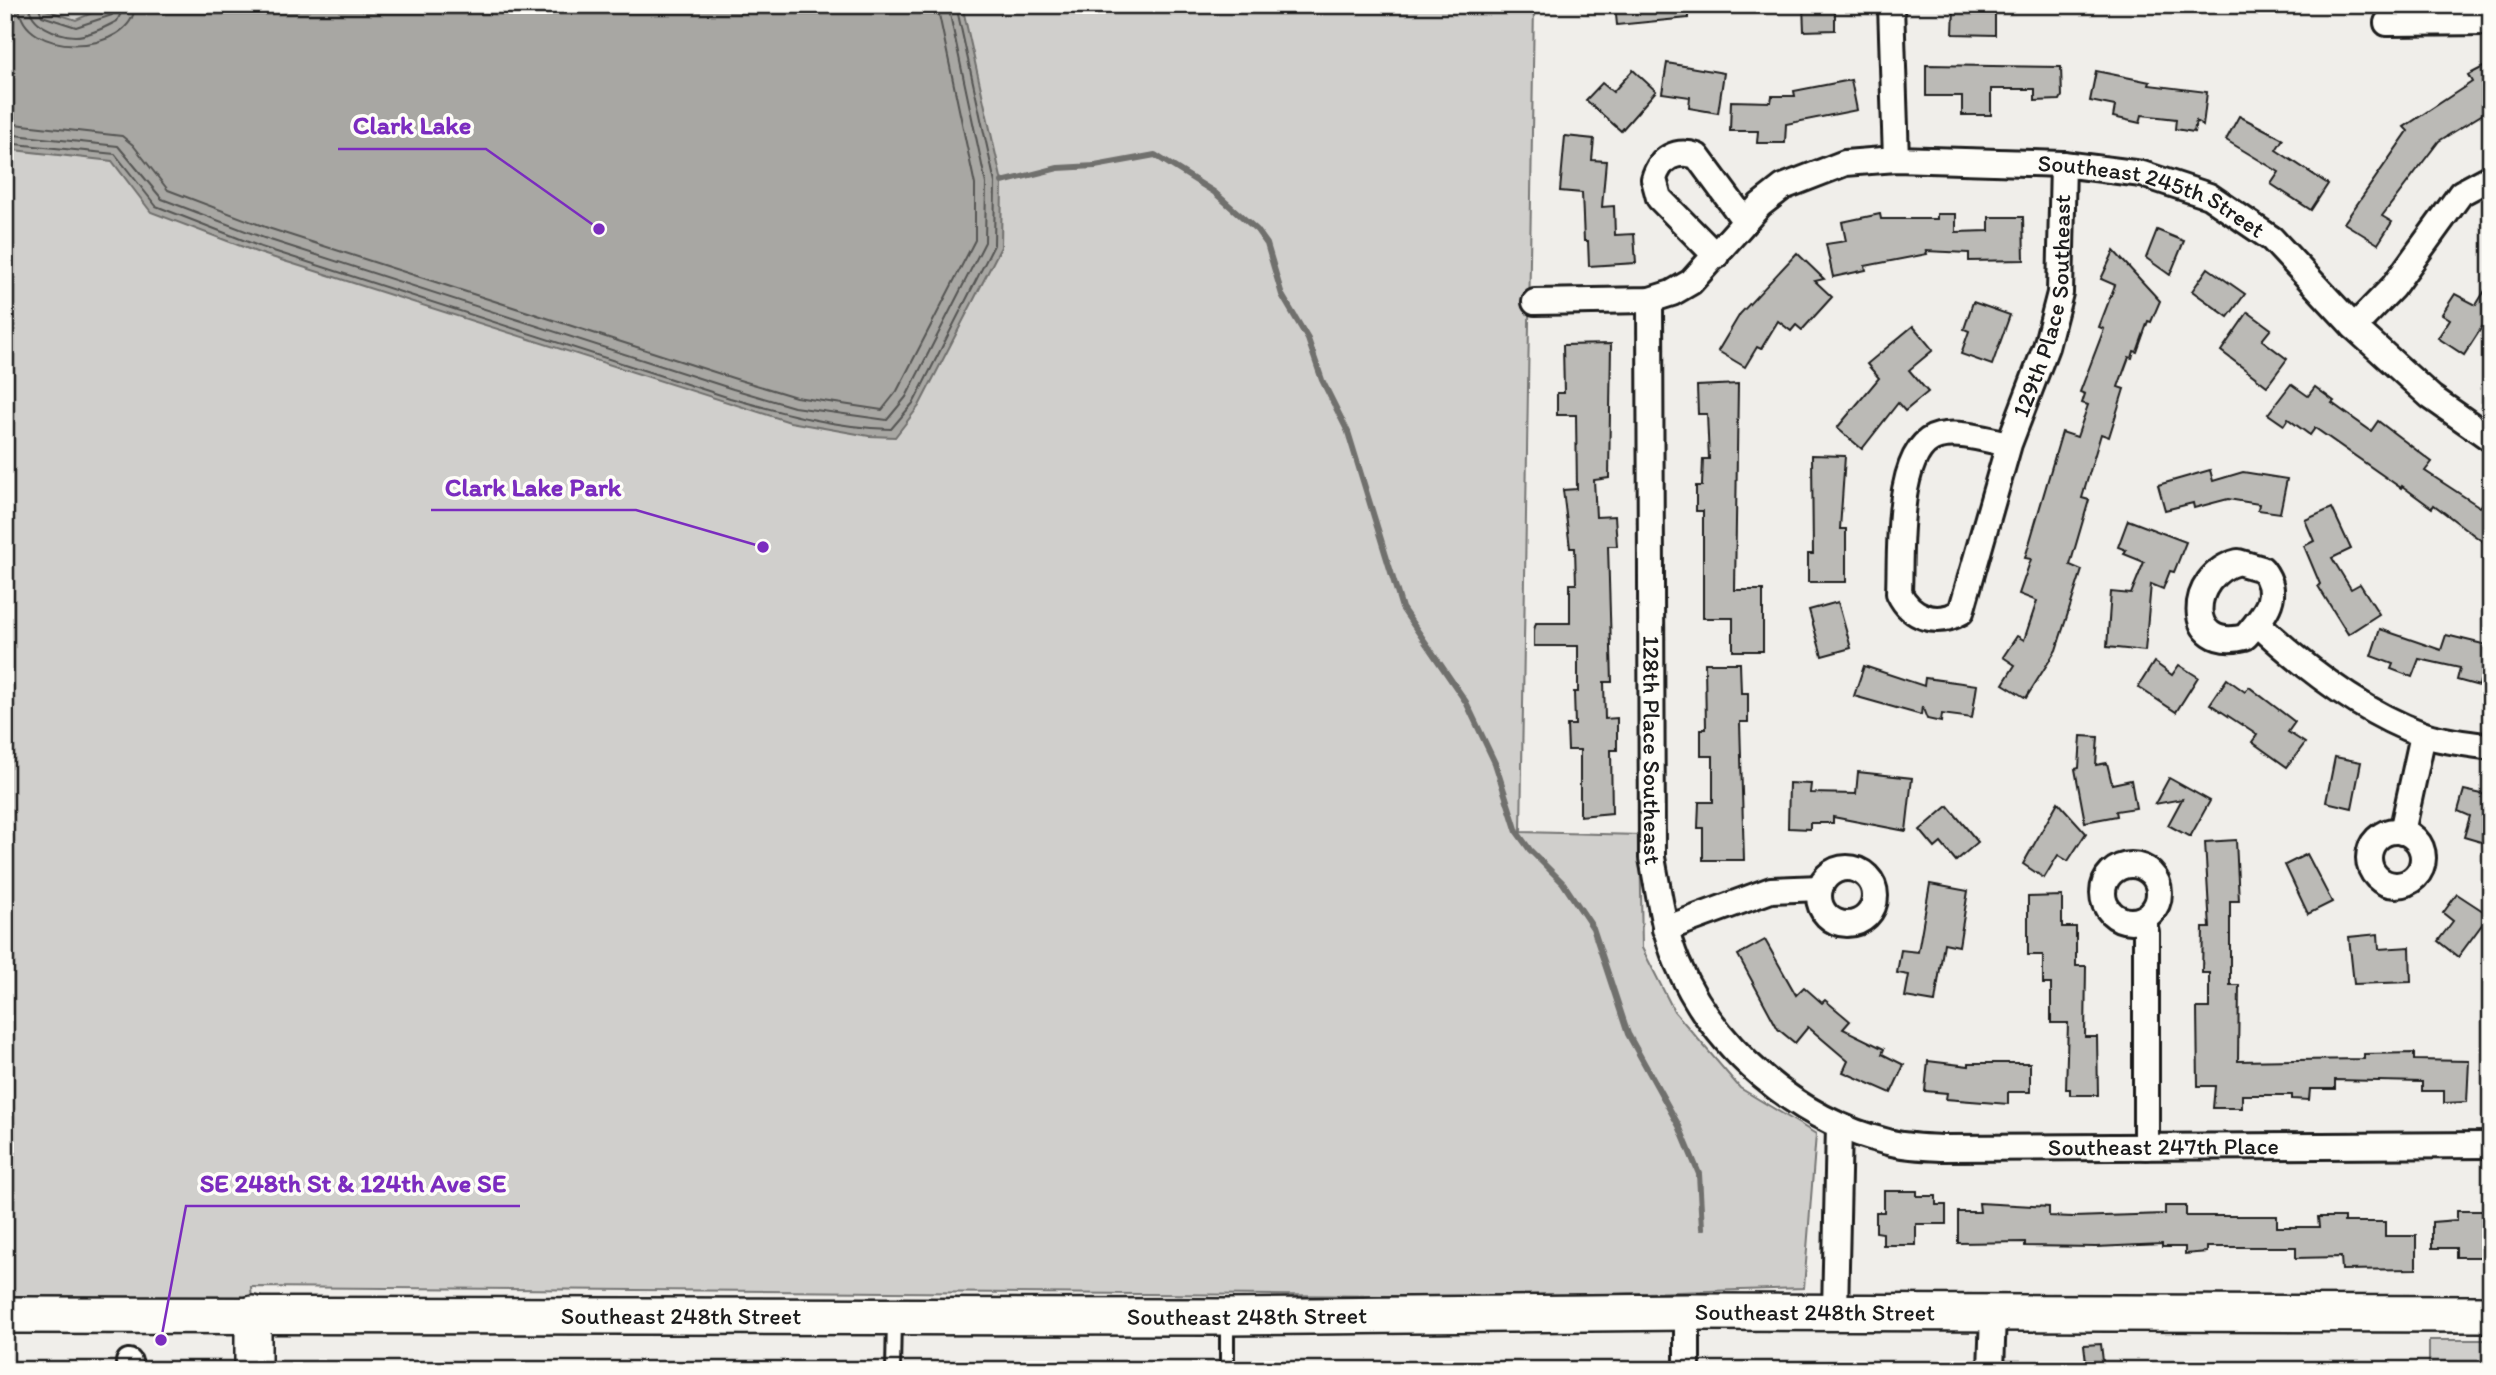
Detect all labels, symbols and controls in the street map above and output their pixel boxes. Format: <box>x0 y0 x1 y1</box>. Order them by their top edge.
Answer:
callout: Clark Lake <box>338 102 486 149</box>
text: Clark Lake <box>353 109 471 141</box>
street label: Southeast 245th Street <box>2037 148 2271 244</box>
street label: 129th Place Southeast <box>2006 194 2076 421</box>
callout: Clark Lake Park <box>431 463 636 510</box>
text: Clark Lake Park <box>445 471 622 503</box>
street label: 128th Place Southeast <box>1637 635 1668 867</box>
street label: Southeast 247th Place <box>2048 1131 2279 1161</box>
callout: SE 248th St & 124th Ave SE <box>186 1159 520 1206</box>
text: SE 248th St & 124th Ave SE <box>200 1167 507 1199</box>
street label: Southeast 248th Street <box>1695 1297 1935 1327</box>
street label: Southeast 248th Street <box>1127 1300 1367 1331</box>
street label: Southeast 248th Street <box>561 1301 801 1330</box>

